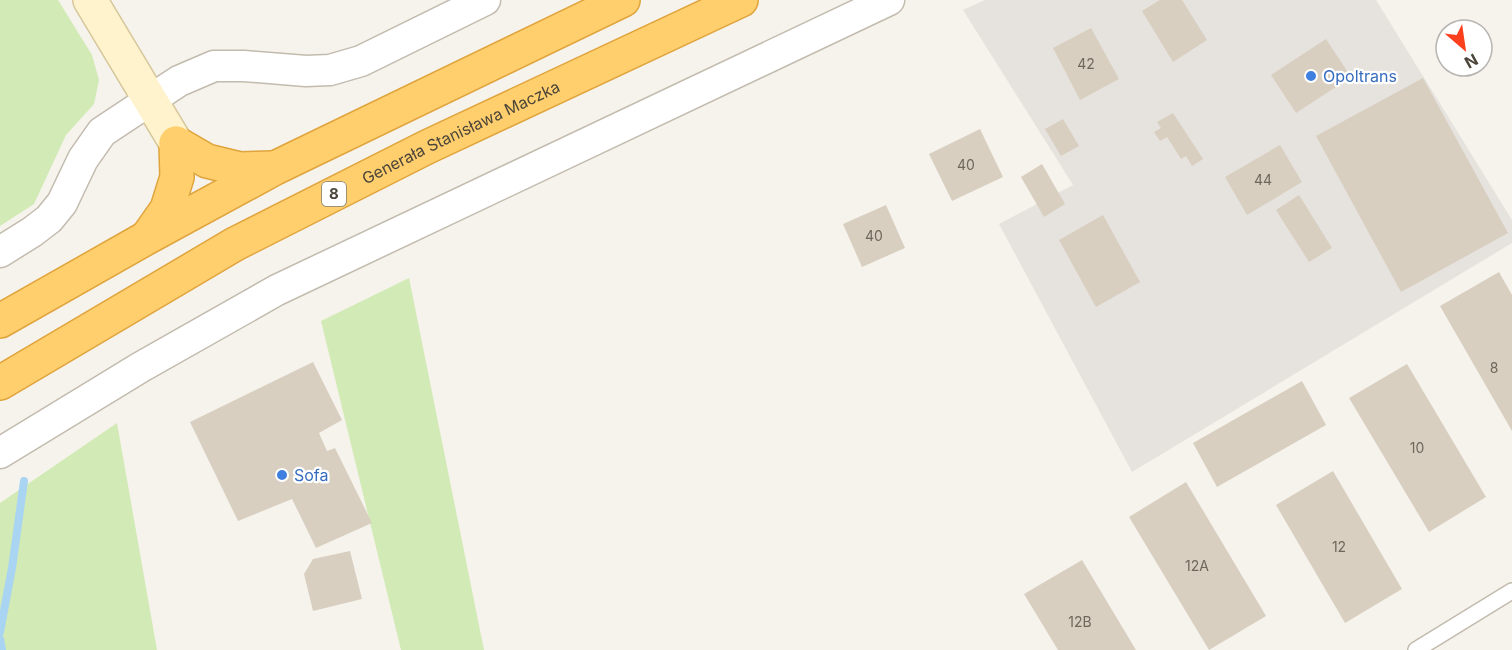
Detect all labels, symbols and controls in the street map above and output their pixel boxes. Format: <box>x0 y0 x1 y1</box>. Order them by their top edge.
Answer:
north arrow <box>1434 18 1494 78</box>
text: N <box>1461 49 1481 73</box>
house number: 42 <box>1077 55 1095 72</box>
place label: Opoltrans <box>1323 66 1397 86</box>
marker: Opoltrans <box>1304 69 1318 83</box>
street label: Generała Stanisława Maczka <box>358 76 563 188</box>
house number: 40 <box>957 156 975 173</box>
house number: 44 <box>1254 171 1272 188</box>
road number: 8 <box>322 182 346 206</box>
house number: 40 <box>865 227 883 244</box>
house number: 8 <box>1490 359 1498 376</box>
house number: 10 <box>1410 439 1424 456</box>
place label: Sofa <box>294 465 329 485</box>
marker: Sofa <box>275 468 289 482</box>
house number: 12 <box>1332 538 1346 555</box>
house number: 12A <box>1185 557 1209 574</box>
house number: 12B <box>1068 613 1092 630</box>

